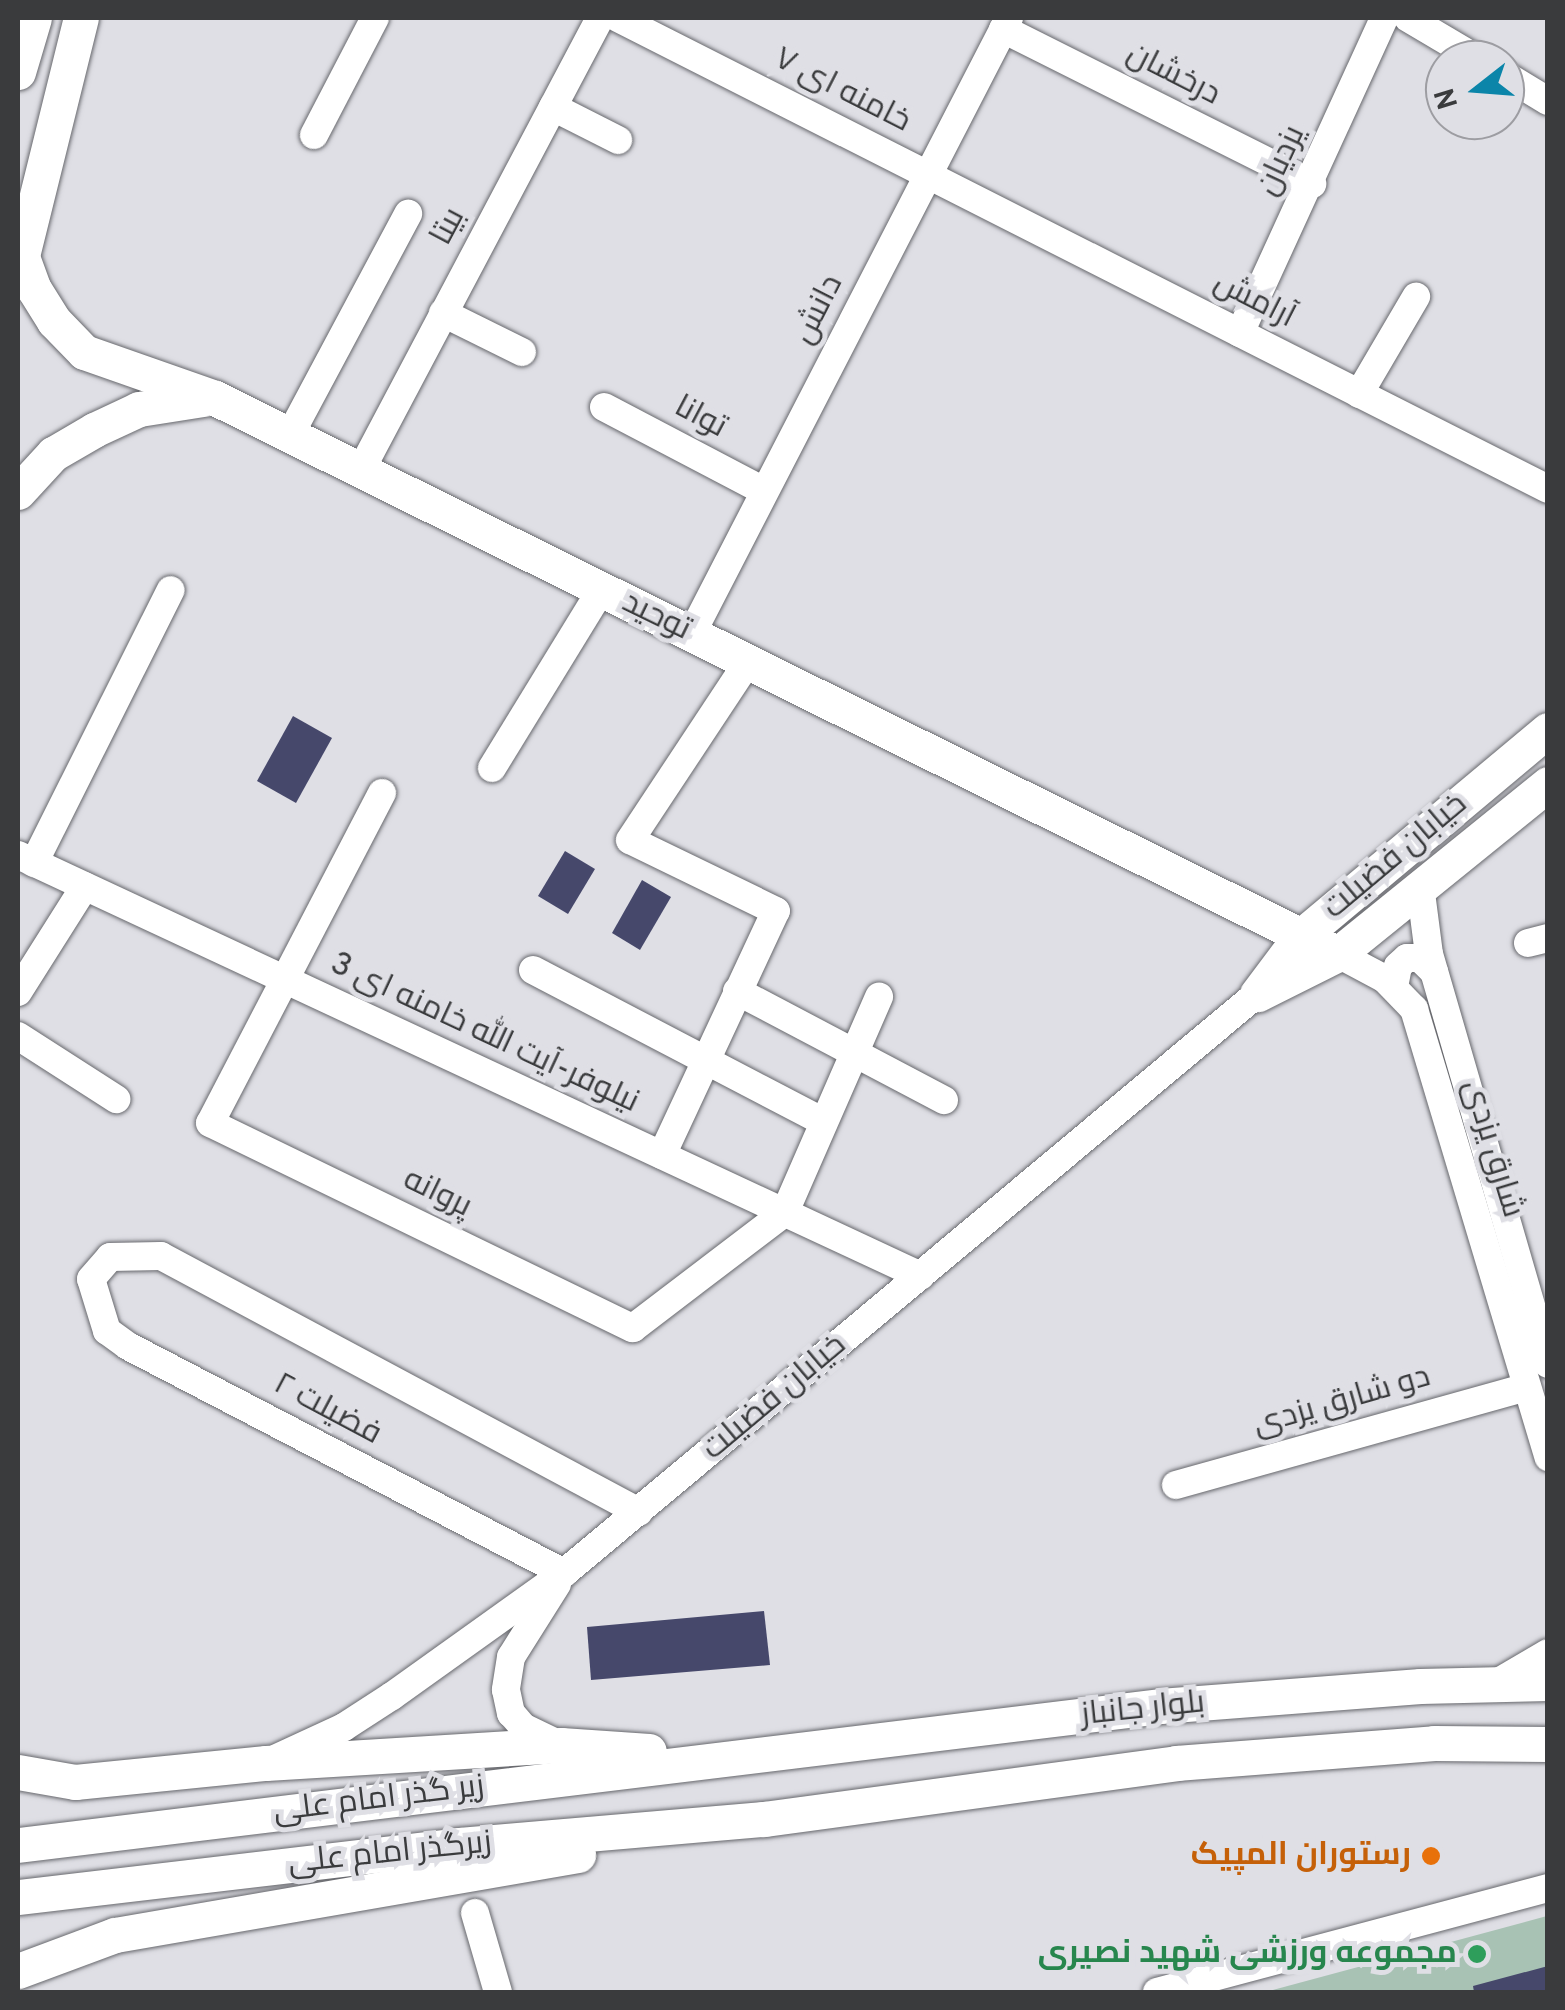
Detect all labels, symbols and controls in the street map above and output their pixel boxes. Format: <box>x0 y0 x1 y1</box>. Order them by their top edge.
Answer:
street label: درخشان <box>1120 35 1226 115</box>
street label: خامنه ای ۷ <box>767 40 917 142</box>
north arrow <box>1425 40 1525 140</box>
text: N <box>1428 83 1468 113</box>
street label: یزدیان <box>1249 120 1315 202</box>
street label: بیتا <box>423 202 475 252</box>
street label: آرامش <box>1207 264 1301 338</box>
street label: دانش <box>785 269 853 351</box>
street label: توانا <box>667 388 733 448</box>
street label: توحید <box>616 584 696 650</box>
street label: خیابان فضیلت <box>1316 786 1476 928</box>
street label: نیلوفر-آیت الله خامنه ای 3 <box>324 946 644 1122</box>
street label: شارق یزدی <box>1453 1076 1531 1222</box>
street label: پروانه <box>397 1161 477 1227</box>
street label: خیابان فضیلت <box>695 1327 855 1469</box>
street label: دو شارق یزدی <box>1249 1358 1435 1446</box>
street label: فضیلت ۲ <box>267 1366 387 1454</box>
street label: بلوار جانباز <box>1079 1684 1207 1736</box>
street label: زیر گذر امام علی <box>271 1768 487 1832</box>
street label: زیرگذر امام علی <box>286 1824 494 1884</box>
place label: رستوران المپیک <box>1191 1837 1411 1875</box>
marker: رستوران المپیک <box>1420 1845 1442 1867</box>
place label: مجموعه ورزشی شهید نصیری <box>1038 1935 1457 1973</box>
marker: مجموعه ورزشی شهید نصیری <box>1466 1943 1488 1965</box>

